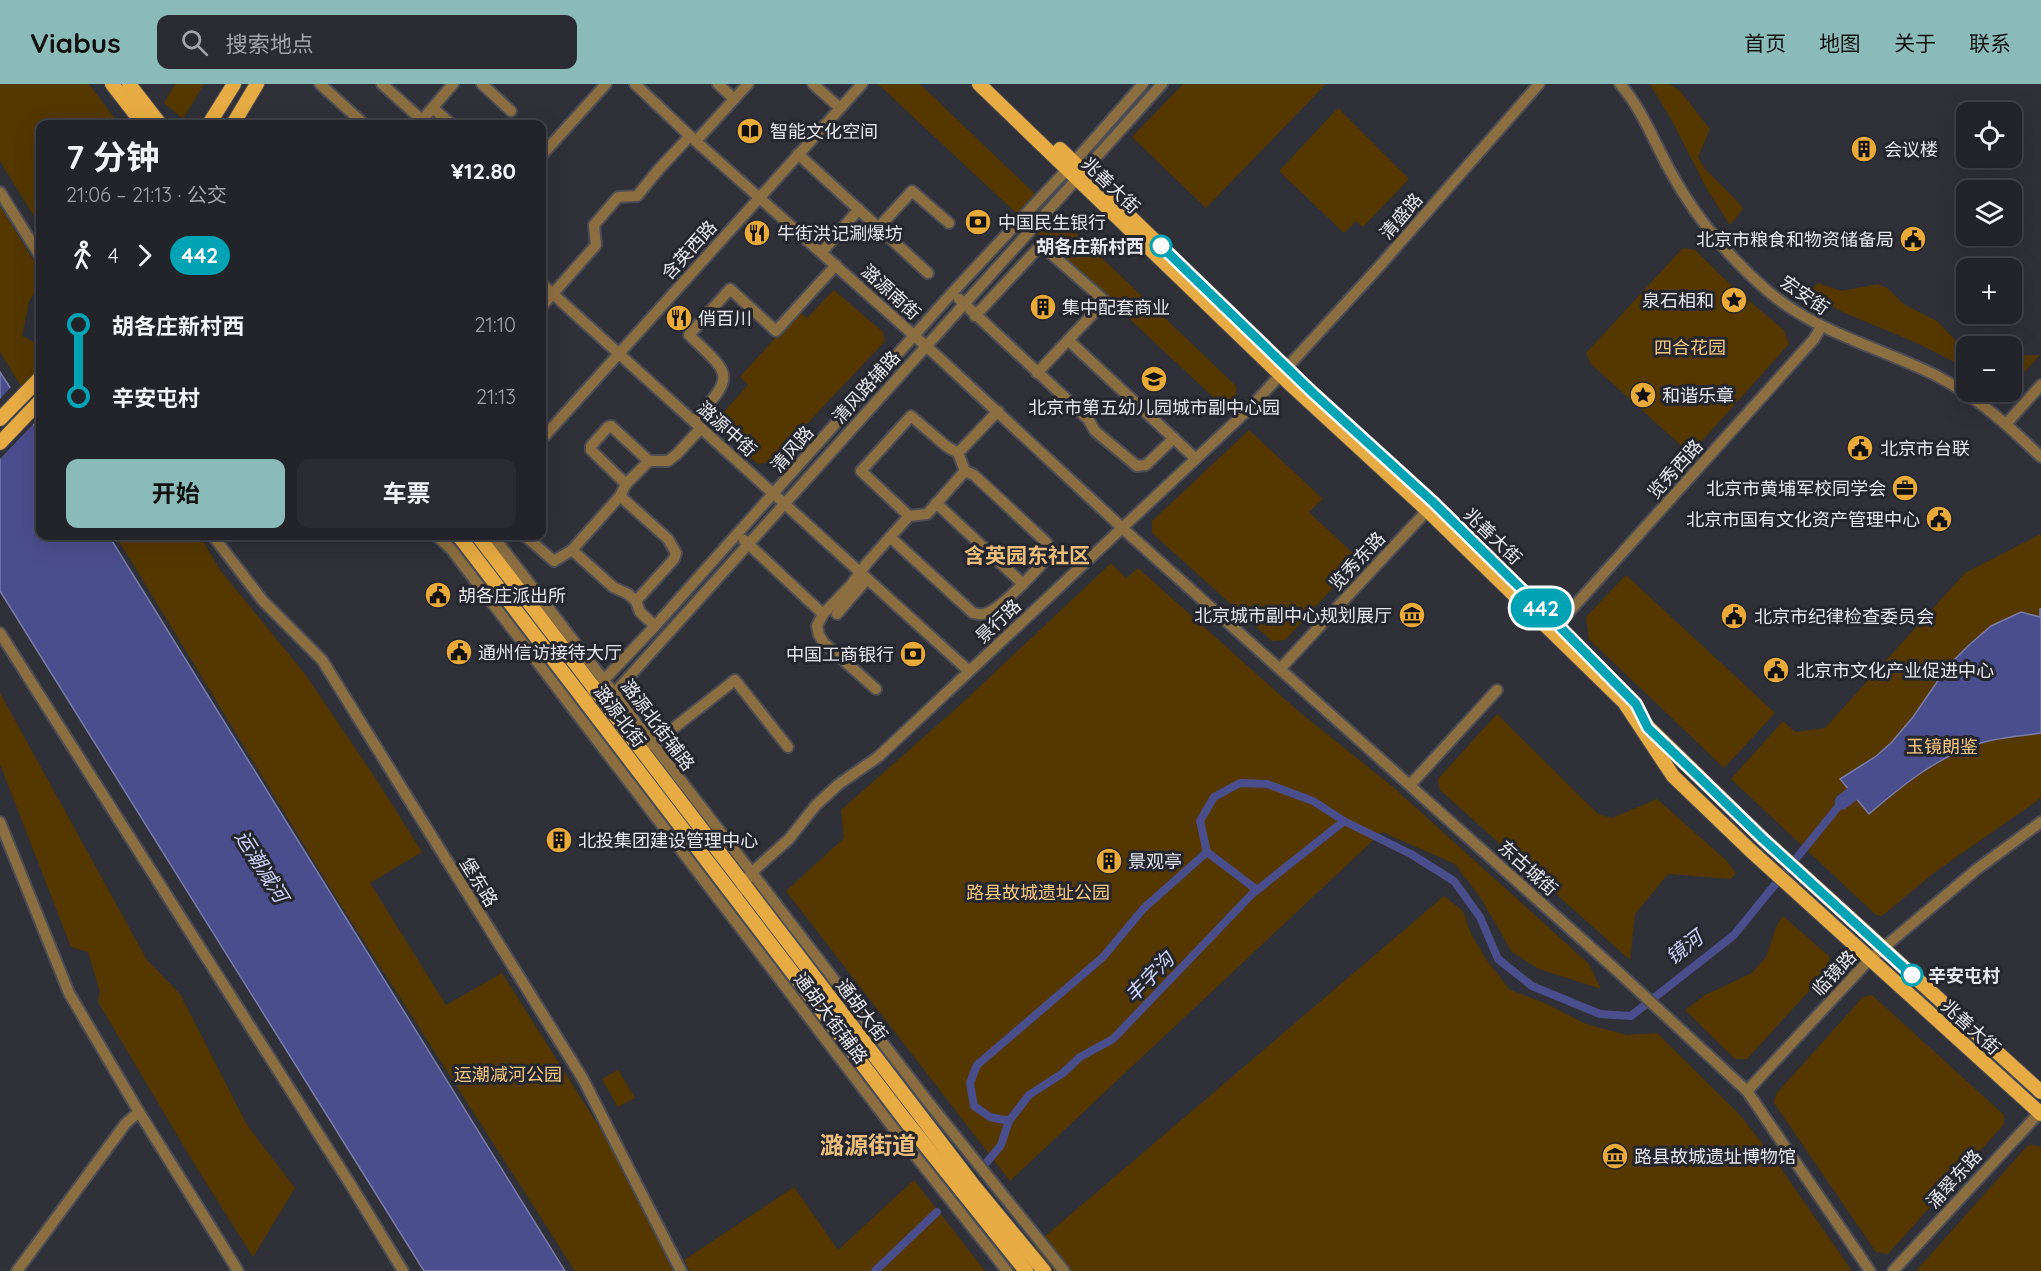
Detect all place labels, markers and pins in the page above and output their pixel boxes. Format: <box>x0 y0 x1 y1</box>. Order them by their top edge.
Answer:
library icon: 智能文化空间 <box>735 116 765 146</box>
place label: 智能文化空间 <box>770 120 878 143</box>
building icon: 会议楼 <box>1849 134 1879 164</box>
place label: 会议楼 <box>1884 138 1938 161</box>
bank icon: 中国民生银行 <box>963 207 993 237</box>
place label: 中国民生银行 <box>998 211 1106 234</box>
restaurant icon: 牛街洪记涮爆坊 <box>742 218 772 248</box>
place label: 牛街洪记涮爆坊 <box>777 222 903 245</box>
public building icon: 北京市粮食和物资储备局 <box>1898 224 1928 254</box>
place label: 北京市粮食和物资储备局 <box>1696 228 1894 251</box>
place label: 胡各庄新村西 <box>1036 235 1144 258</box>
marker: 胡各庄新村西 <box>1150 235 1172 257</box>
place icon: 泉石相和 <box>1719 285 1749 315</box>
place label: 泉石相和 <box>1642 289 1714 312</box>
building icon: 集中配套商业 <box>1028 292 1058 322</box>
place label: 集中配套商业 <box>1062 296 1170 319</box>
restaurant icon: 俏百川 <box>664 303 694 333</box>
place label: 俏百川 <box>698 307 752 330</box>
school or university icon: 北京市第五幼儿园城市副中心园 <box>1139 364 1169 394</box>
place icon: 和谐乐章 <box>1628 380 1658 410</box>
place label: 和谐乐章 <box>1662 384 1734 407</box>
place label: 北京市第五幼儿园城市副中心园 <box>1028 396 1280 419</box>
public building icon: 北京市台联 <box>1845 433 1875 463</box>
place label: 北京市台联 <box>1880 437 1970 460</box>
office icon: 北京市黄埔军校同学会 <box>1890 473 1920 503</box>
place label: 北京市黄埔军校同学会 <box>1706 477 1886 500</box>
public building icon: 北京市国有文化资产管理中心 <box>1924 504 1954 534</box>
place label: 北京市国有文化资产管理中心 <box>1686 508 1920 531</box>
public building icon: 胡各庄派出所 <box>423 580 453 610</box>
place label: 胡各庄派出所 <box>458 584 566 607</box>
museum icon: 北京城市副中心规划展厅 <box>1397 600 1427 630</box>
public building icon: 北京市纪律检查委员会 <box>1719 601 1749 631</box>
place label: 北京城市副中心规划展厅 <box>1194 604 1392 627</box>
place label: 北京市纪律检查委员会 <box>1754 605 1934 628</box>
public building icon: 通州信访接待大厅 <box>444 637 474 667</box>
bank icon: 中国工商银行 <box>898 639 928 669</box>
place label: 通州信访接待大厅 <box>478 641 622 664</box>
place label: 中国工商银行 <box>786 643 894 666</box>
public building icon: 北京市文化产业促进中心 <box>1761 655 1791 685</box>
place label: 北京市文化产业促进中心 <box>1796 659 1994 682</box>
building icon: 北投集团建设管理中心 <box>544 825 574 855</box>
place label: 北投集团建设管理中心 <box>578 829 758 852</box>
building icon: 景观亭 <box>1094 846 1124 876</box>
place label: 景观亭 <box>1128 850 1182 873</box>
marker: 辛安屯村 <box>1901 964 1923 986</box>
place label: 辛安屯村 <box>1928 964 2000 987</box>
museum icon: 路县故城遗址博物馆 <box>1600 1141 1630 1171</box>
place label: 路县故城遗址博物馆 <box>1634 1145 1796 1168</box>

